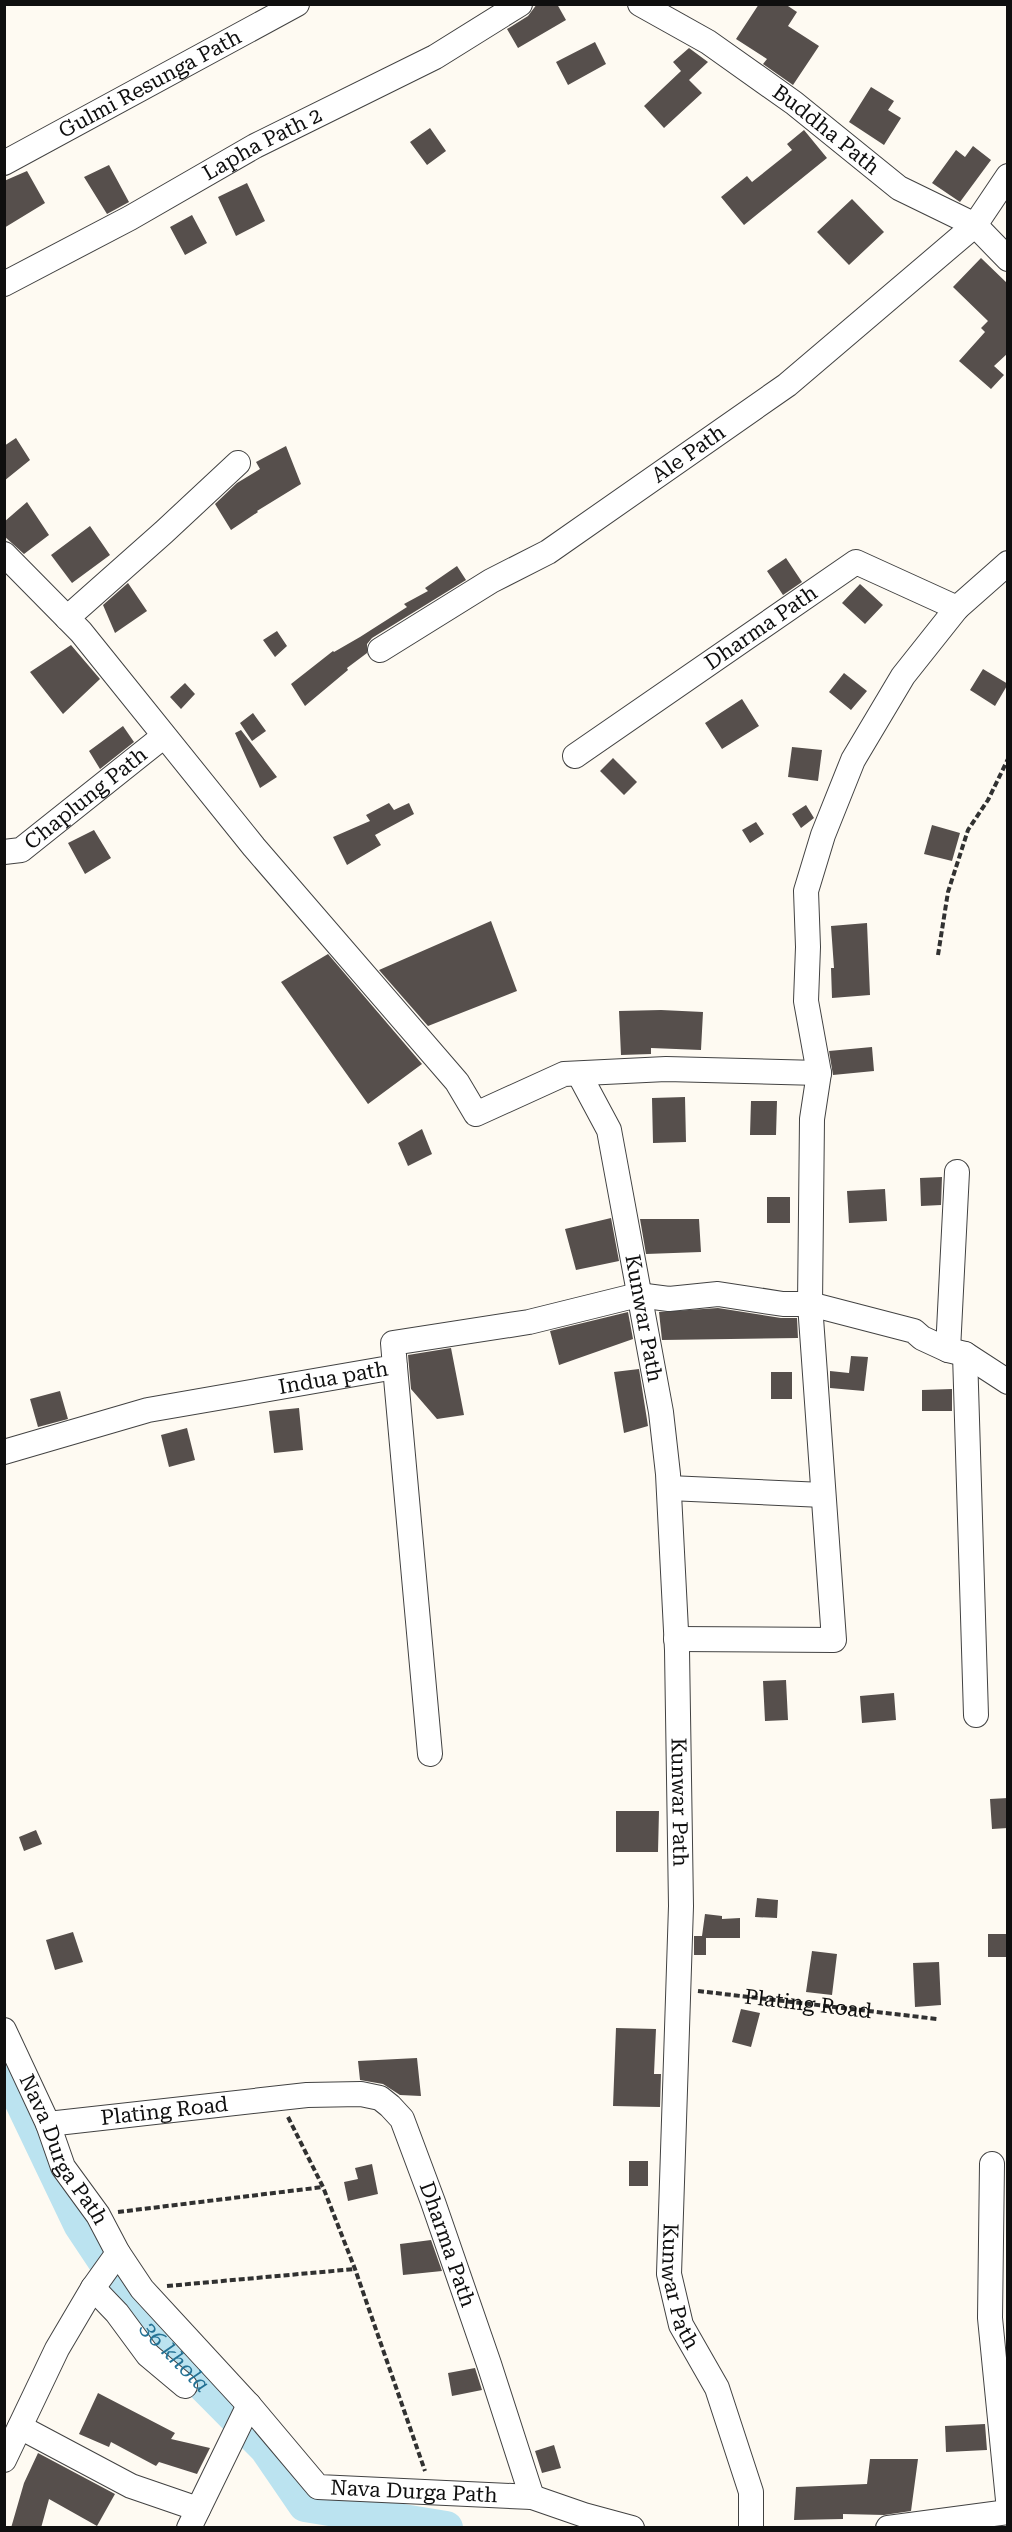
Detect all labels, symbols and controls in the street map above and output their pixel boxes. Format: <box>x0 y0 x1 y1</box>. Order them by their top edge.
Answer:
street label: Gulmi Resunga Path <box>55 24 246 143</box>
street label: Buddha Path <box>768 80 885 180</box>
street label: Lapha Path 2 <box>199 103 326 185</box>
street label: Ale Path <box>647 420 730 488</box>
street label: Dharma Path <box>700 580 822 675</box>
street label: Chaplung Path <box>20 742 152 854</box>
street label: Kunwar Path <box>620 1253 667 1384</box>
street label: Indua path <box>277 1356 390 1399</box>
street label: Kunwar Path <box>666 1737 692 1867</box>
street label: Plating Road <box>743 1985 874 2023</box>
street label: Nava Durga Path <box>14 2070 113 2229</box>
street label: Plating Road <box>99 2092 230 2130</box>
street label: Dharma Path <box>414 2178 481 2311</box>
street label: Kunwar Path <box>657 2223 705 2354</box>
water label: 36 khola <box>135 2316 215 2397</box>
street label: Nava Durga Path <box>330 2476 499 2507</box>

